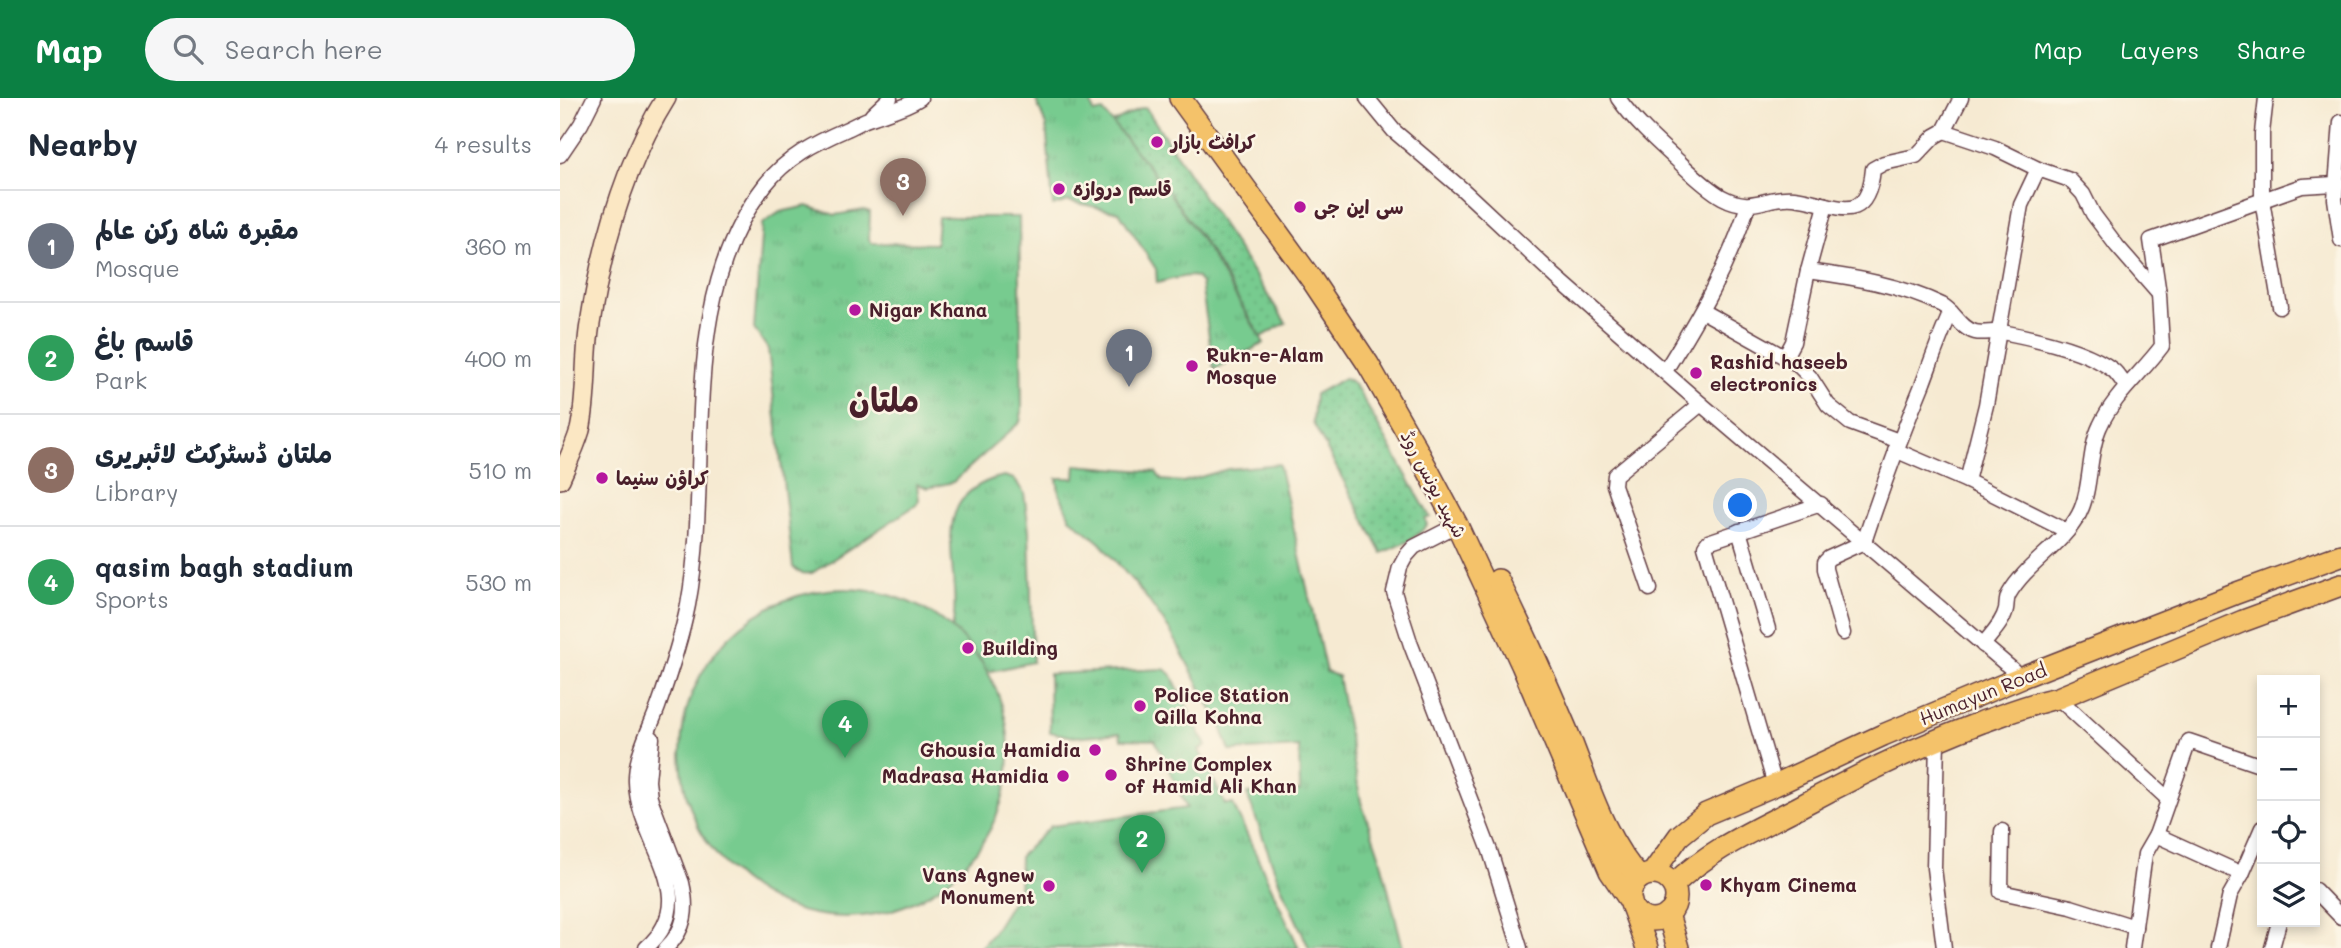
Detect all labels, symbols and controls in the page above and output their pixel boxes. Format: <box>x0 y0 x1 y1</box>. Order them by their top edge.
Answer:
search box <box>145 18 635 81</box>
text: Map <box>35 28 103 71</box>
icon: search <box>169 30 207 68</box>
text: Search here <box>225 32 383 66</box>
text: Map <box>2034 34 2082 65</box>
text: Layers <box>2120 34 2199 65</box>
text: Share <box>2237 34 2306 65</box>
text: Nearby <box>28 124 138 164</box>
text: 4 results <box>435 129 532 159</box>
place label: کرافٹ بازار <box>1169 129 1256 155</box>
marker: کرافٹ بازار <box>1149 134 1165 150</box>
pin: 3 <box>880 158 926 216</box>
place label: قاسم دروازہ <box>1073 176 1172 204</box>
marker: قاسم دروازہ <box>1051 181 1067 197</box>
place label: سی این جی <box>1314 194 1404 220</box>
marker: سی این جی <box>1292 199 1308 215</box>
text: مقبرہ شاہ رکن عالم <box>95 212 299 246</box>
text: 1 <box>46 231 56 261</box>
text: 360 m <box>465 231 532 261</box>
text: Mosque <box>95 253 180 283</box>
place label: Nigar Khana <box>869 297 987 322</box>
marker: Nigar Khana <box>847 302 863 318</box>
text: قاسم باغ <box>95 324 194 358</box>
pin: 1 <box>1106 329 1152 387</box>
place label: Rukn-e-Alam Mosque <box>1206 342 1324 389</box>
text: 2 <box>45 343 57 373</box>
text: 400 m <box>464 343 532 373</box>
place label: Rashid haseeb electronics <box>1710 349 1848 396</box>
marker: Rukn-e-Alam Mosque <box>1184 358 1200 374</box>
text: Park <box>95 365 147 395</box>
marker: Rashid haseeb electronics <box>1688 365 1704 381</box>
district label: ملتان <box>849 377 919 420</box>
street label: شہید یونس روڈ <box>1395 426 1473 542</box>
text: ملتان ڈسٹرکٹ لائبریری <box>95 436 332 470</box>
text: 3 <box>44 455 58 485</box>
text: 510 m <box>468 455 532 485</box>
place label: کراؤن سنیما <box>616 465 709 491</box>
marker: کراؤن سنیما <box>594 470 610 486</box>
text: Library <box>95 477 178 507</box>
your location <box>1723 488 1757 522</box>
text: qasim bagh stadium <box>95 550 354 584</box>
text: 4 <box>44 567 58 597</box>
text: 530 m <box>465 567 532 597</box>
text: Sports <box>95 584 169 614</box>
place label: Building <box>982 635 1058 660</box>
marker: Building <box>960 640 976 656</box>
street label: Humayun Road <box>1915 657 2050 730</box>
map controls <box>2257 675 2320 927</box>
button: + <box>2257 675 2320 738</box>
place label: Police Station Qilla Kohna <box>1154 682 1289 729</box>
marker: Police Station Qilla Kohna <box>1132 698 1148 714</box>
pin: 4 <box>822 700 868 758</box>
place label: Ghousia Hamidia <box>920 737 1081 762</box>
button: − <box>2257 738 2320 801</box>
marker: Ghousia Hamidia <box>1087 742 1103 758</box>
place label: Shrine Complex of Hamid Ali Khan <box>1125 751 1297 798</box>
place label: Madrasa Hamidia <box>882 763 1049 788</box>
marker: Shrine Complex of Hamid Ali Khan <box>1103 767 1119 783</box>
marker: Madrasa Hamidia <box>1055 768 1071 784</box>
button: locate <box>2257 801 2320 864</box>
pin: 2 <box>1119 815 1165 873</box>
place label: Vans Agnew Monument <box>922 862 1035 909</box>
button: layers <box>2257 864 2320 927</box>
place label: Khyam Cinema <box>1720 872 1857 897</box>
marker: Khyam Cinema <box>1698 877 1714 893</box>
marker: Vans Agnew Monument <box>1041 878 1057 894</box>

